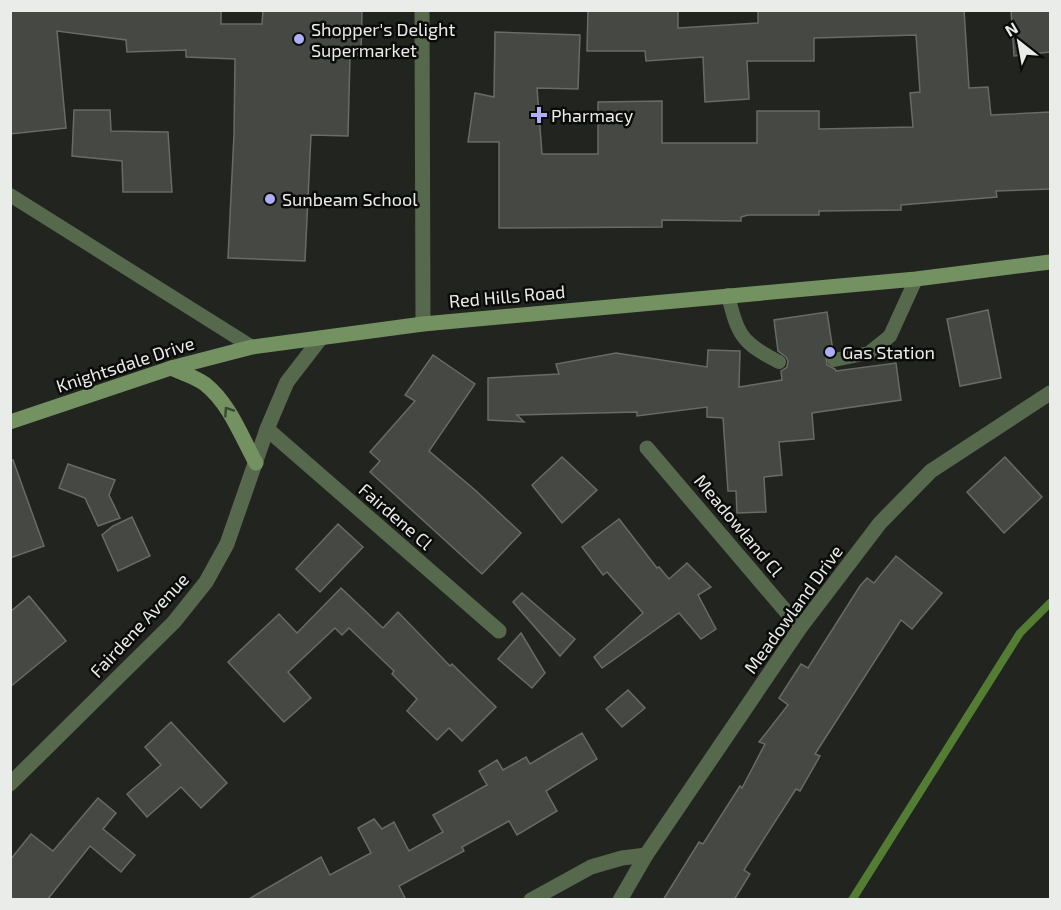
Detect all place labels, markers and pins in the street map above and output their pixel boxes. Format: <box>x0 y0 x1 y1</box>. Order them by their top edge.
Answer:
place label: Shopper's Delight Supermarket <box>311 18 455 61</box>
marker: Shopper's Delight Supermarket <box>292 32 306 46</box>
place label: Pharmacy <box>551 104 634 126</box>
marker: Pharmacy <box>532 108 546 122</box>
place label: Sunbeam School <box>282 188 418 210</box>
marker: Sunbeam School <box>263 192 277 206</box>
place label: Gas Station <box>842 341 935 363</box>
marker: Gas Station <box>823 345 837 359</box>

